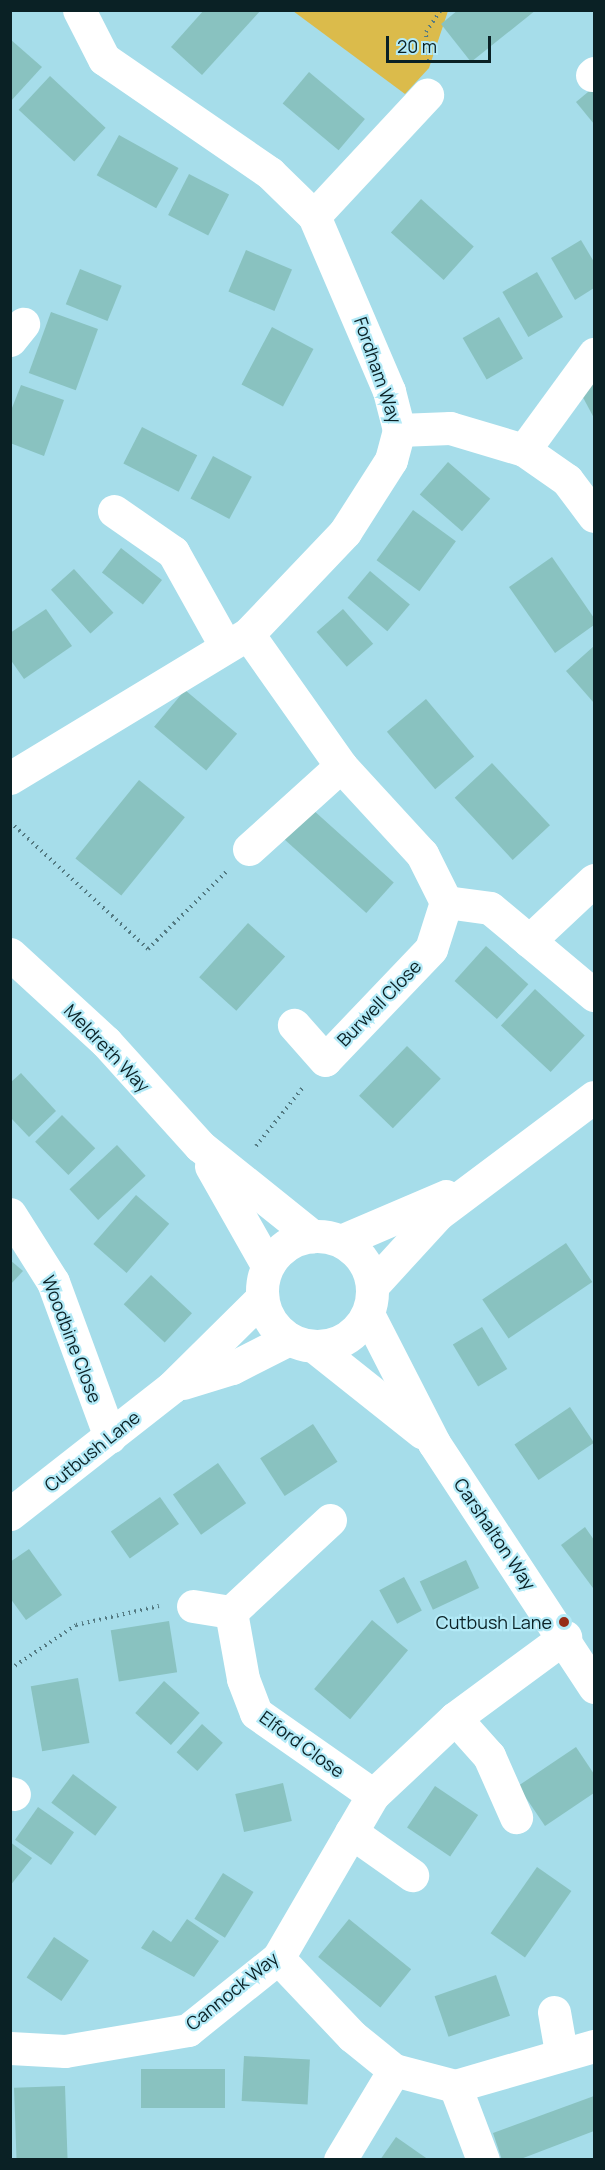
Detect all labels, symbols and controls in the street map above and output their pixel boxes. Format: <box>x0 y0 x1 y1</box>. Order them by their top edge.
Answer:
scale bar <box>389 24 494 62</box>
text: 20 m <box>397 34 437 58</box>
street label: Fordham Way <box>350 314 406 426</box>
street label: Burwell Close <box>332 955 426 1051</box>
street label: Meldreth Way <box>60 1000 154 1096</box>
street label: Woodbine Close <box>38 1272 106 1406</box>
street label: Cutbush Lane <box>40 1406 144 1496</box>
street label: Carshalton Way <box>450 1474 540 1594</box>
place label: Cutbush Lane <box>436 1611 552 1633</box>
marker: Cutbush Lane <box>557 1615 571 1629</box>
street label: Elford Close <box>255 1706 349 1782</box>
street label: Cannock Way <box>182 1947 282 2035</box>

